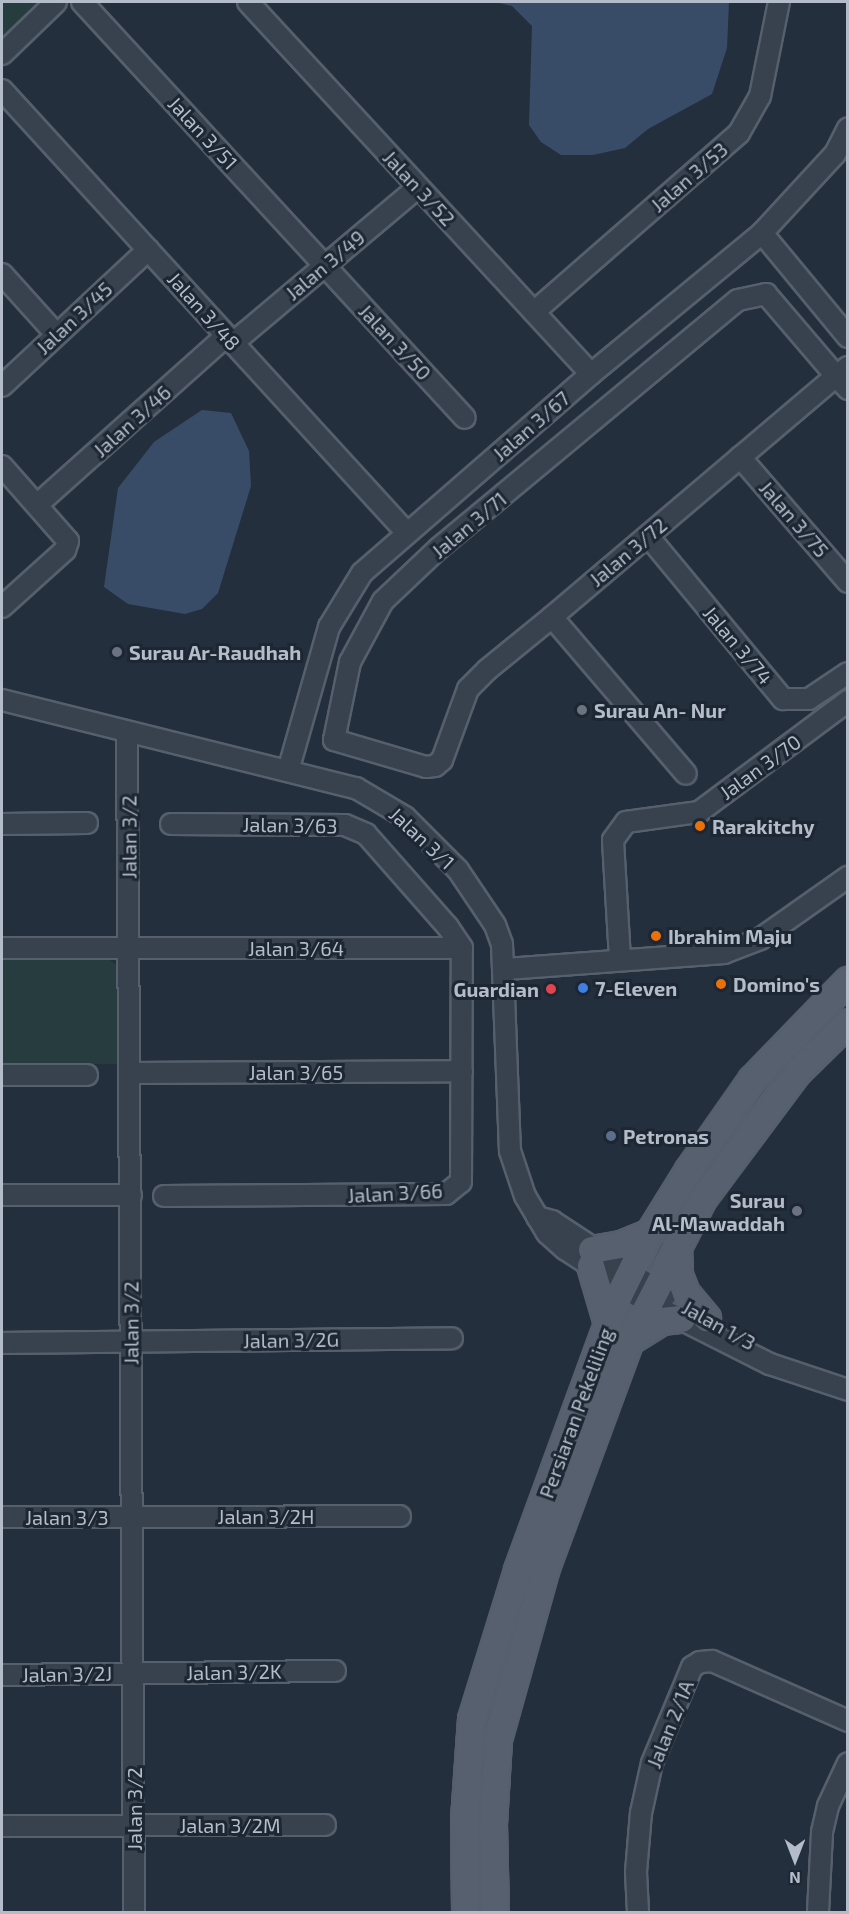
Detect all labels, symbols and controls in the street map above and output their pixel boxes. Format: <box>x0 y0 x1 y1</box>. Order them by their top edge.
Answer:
street label: Jalan 3/51 <box>163 92 243 174</box>
street label: Jalan 3/53 <box>646 137 732 217</box>
street label: Jalan 3/52 <box>378 145 460 231</box>
street label: Jalan 3/49 <box>281 225 369 305</box>
street label: Jalan 3/48 <box>163 267 245 355</box>
street label: Jalan 3/45 <box>31 277 117 359</box>
street label: Jalan 3/50 <box>354 299 436 385</box>
street label: Jalan 3/46 <box>88 380 176 462</box>
street label: Jalan 3/67 <box>488 386 574 466</box>
street label: Jalan 3/75 <box>754 476 834 562</box>
street label: Jalan 3/71 <box>427 487 511 563</box>
street label: Jalan 3/72 <box>584 513 672 591</box>
street label: Jalan 3/74 <box>698 601 778 689</box>
place label: Surau Ar-Raudhah <box>129 640 302 664</box>
marker: Surau Ar-Raudhah <box>110 645 124 659</box>
place label: Surau An- Nur <box>594 698 726 722</box>
marker: Surau An- Nur <box>575 703 589 717</box>
street label: Jalan 3/70 <box>715 730 805 804</box>
street label: Jalan 3/2 <box>117 795 141 879</box>
street label: Jalan 3/1 <box>384 802 460 874</box>
street label: Jalan 3/63 <box>242 812 338 838</box>
place label: Rarakitchy <box>712 814 815 838</box>
marker: Rarakitchy <box>693 819 707 833</box>
place label: Ibrahim Maju <box>668 924 792 948</box>
marker: Ibrahim Maju <box>649 929 663 943</box>
street label: Jalan 3/64 <box>248 936 344 960</box>
place label: Domino's <box>733 972 820 996</box>
place label: 7-Eleven <box>595 976 677 1000</box>
place label: Guardian <box>453 977 539 1001</box>
marker: Domino's <box>714 977 728 991</box>
marker: 7-Eleven <box>576 981 590 995</box>
marker: Guardian <box>544 982 558 996</box>
street label: Jalan 3/65 <box>249 1060 343 1084</box>
place label: Petronas <box>623 1124 709 1148</box>
marker: Petronas <box>604 1129 618 1143</box>
street label: Jalan 3/66 <box>347 1179 443 1207</box>
place label: Surau Al-Mawaddah <box>652 1188 785 1235</box>
marker: Surau Al-Mawaddah <box>790 1204 804 1218</box>
street label: Jalan 3/2 <box>119 1281 143 1365</box>
street label: Jalan 1/3 <box>678 1295 760 1355</box>
street label: Persiaran Pekeliling <box>534 1325 618 1501</box>
street label: Jalan 3/2G <box>243 1327 339 1353</box>
street label: Jalan 3/2H <box>218 1504 314 1528</box>
street label: Jalan 3/3 <box>25 1505 109 1529</box>
street label: Jalan 3/2K <box>186 1659 282 1685</box>
street label: Jalan 3/2J <box>22 1661 112 1687</box>
street label: Jalan 2/1A <box>641 1677 699 1771</box>
street label: Jalan 3/2 <box>122 1767 146 1851</box>
street label: Jalan 3/2M <box>179 1813 281 1837</box>
north arrow <box>765 1830 825 1890</box>
text: N <box>789 1869 801 1888</box>

